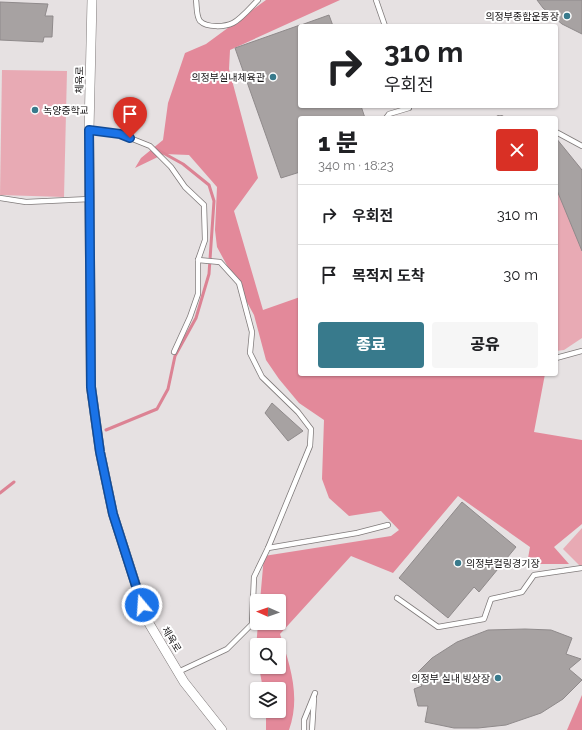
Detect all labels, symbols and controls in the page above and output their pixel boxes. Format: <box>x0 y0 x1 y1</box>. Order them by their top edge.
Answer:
place label: 의정부종합운동장 <box>485 11 559 22</box>
marker: 의정부종합운동장 <box>562 11 572 21</box>
text: 310 m <box>384 36 463 69</box>
icon: right <box>318 40 370 92</box>
street label: 체육로 <box>74 66 85 94</box>
place label: 의정부실내체육관 <box>191 72 266 83</box>
marker: 의정부실내체육관 <box>268 72 278 82</box>
text: 우회전 <box>384 74 434 95</box>
pin <box>113 97 147 138</box>
icon: arrive <box>119 103 141 125</box>
marker: 녹양중학교 <box>30 105 40 115</box>
place label: 녹양중학교 <box>43 105 89 116</box>
text: 1 분 <box>318 128 358 157</box>
button: close <box>496 129 538 171</box>
text: 340 m · 18:23 <box>318 158 394 173</box>
icon: right <box>318 204 340 226</box>
text: 310 m <box>497 206 538 224</box>
text: 우회전 <box>352 207 393 225</box>
icon: arrive <box>318 264 340 286</box>
text: 30 m <box>503 266 538 284</box>
text: 목적지 도착 <box>352 267 425 285</box>
button: 종료 <box>318 322 424 368</box>
button: 공유 <box>432 322 538 368</box>
marker: 의정부컬링경기장 <box>453 558 463 568</box>
place label: 의정부컬링경기장 <box>466 558 540 569</box>
position arrow <box>121 584 163 626</box>
north arrow <box>250 594 286 630</box>
map controls <box>250 594 286 718</box>
street label: 체육로 <box>160 625 183 654</box>
button: search <box>250 638 286 674</box>
place label: 의정부 실내 빙상장 <box>411 673 490 684</box>
marker: 의정부 실내 빙상장 <box>493 673 503 683</box>
button: layers <box>250 682 286 718</box>

